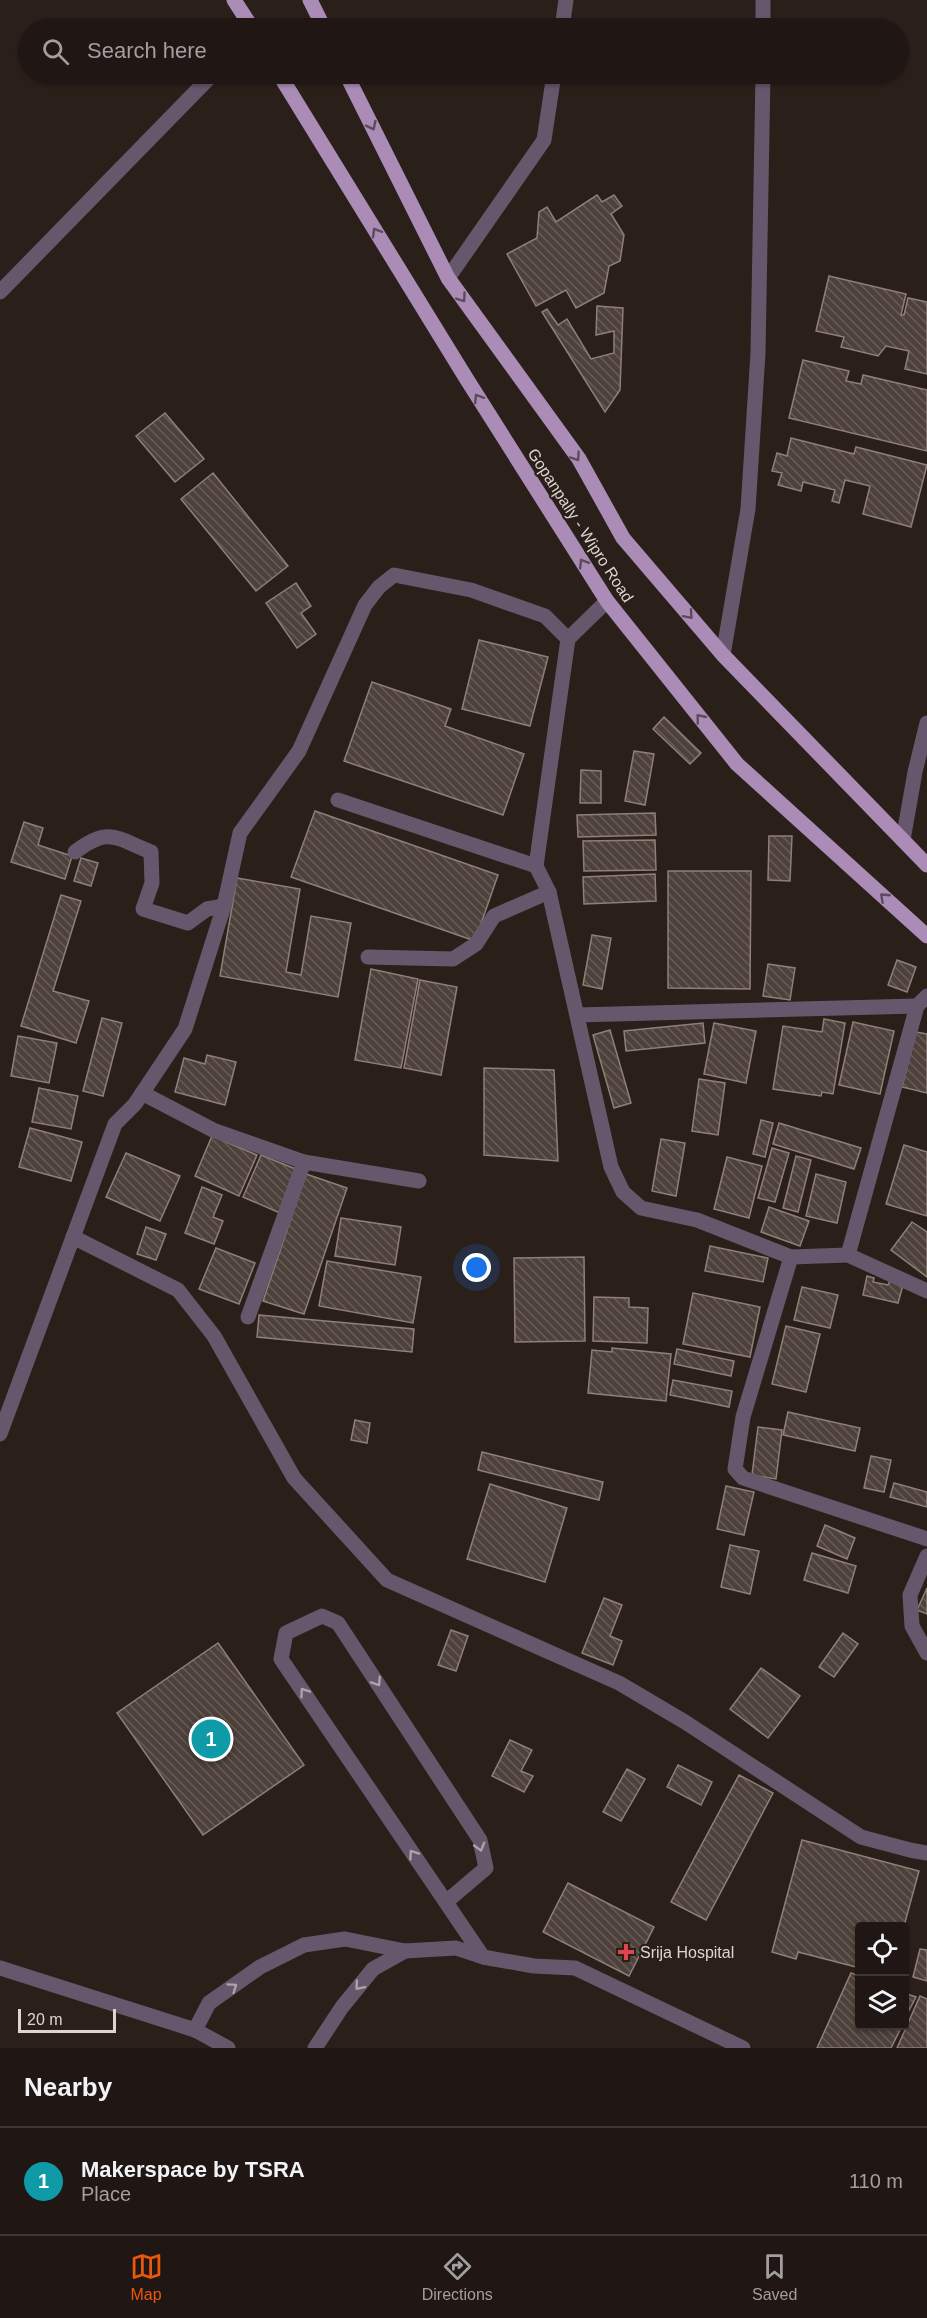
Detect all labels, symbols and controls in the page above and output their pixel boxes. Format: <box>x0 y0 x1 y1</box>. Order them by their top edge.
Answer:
search box <box>18 18 909 84</box>
icon: search <box>39 35 72 68</box>
text: Search here <box>87 38 207 63</box>
one-way arrow <box>365 120 377 131</box>
one-way arrow <box>372 228 384 238</box>
one-way arrow <box>455 292 466 303</box>
one-way arrow <box>474 394 486 404</box>
street label: Gopanpally - Wipro Road <box>525 445 637 605</box>
one-way arrow <box>569 450 580 461</box>
one-way arrow <box>578 559 590 569</box>
one-way arrow <box>682 608 693 619</box>
one-way arrow <box>697 714 708 725</box>
one-way arrow <box>881 893 892 904</box>
your location <box>462 1253 491 1282</box>
one-way arrow <box>370 1675 381 1686</box>
one-way arrow <box>300 1688 311 1699</box>
pin: 1 <box>192 1716 230 1762</box>
one-way arrow <box>473 1842 486 1852</box>
one-way arrow <box>409 1849 420 1860</box>
map controls <box>855 1922 909 2030</box>
button: locate <box>855 1922 909 1976</box>
marker: Srija Hospital <box>617 1943 635 1961</box>
place label: Srija Hospital <box>640 1944 734 1961</box>
button: layers <box>855 1976 909 2030</box>
one-way arrow <box>356 1979 367 1990</box>
one-way arrow <box>226 1983 237 1994</box>
scale bar <box>18 2006 116 2034</box>
text: 20 m <box>27 2011 63 2028</box>
text: Nearby <box>24 2072 112 2102</box>
text: Makerspace by TSRA <box>81 2157 305 2182</box>
text: 1 <box>38 2170 49 2192</box>
text: 110 m <box>849 2170 903 2192</box>
text: Place <box>81 2183 131 2205</box>
tab: Map <box>130 2250 163 2304</box>
tab: Directions <box>422 2250 493 2304</box>
tab: Saved <box>752 2250 797 2304</box>

